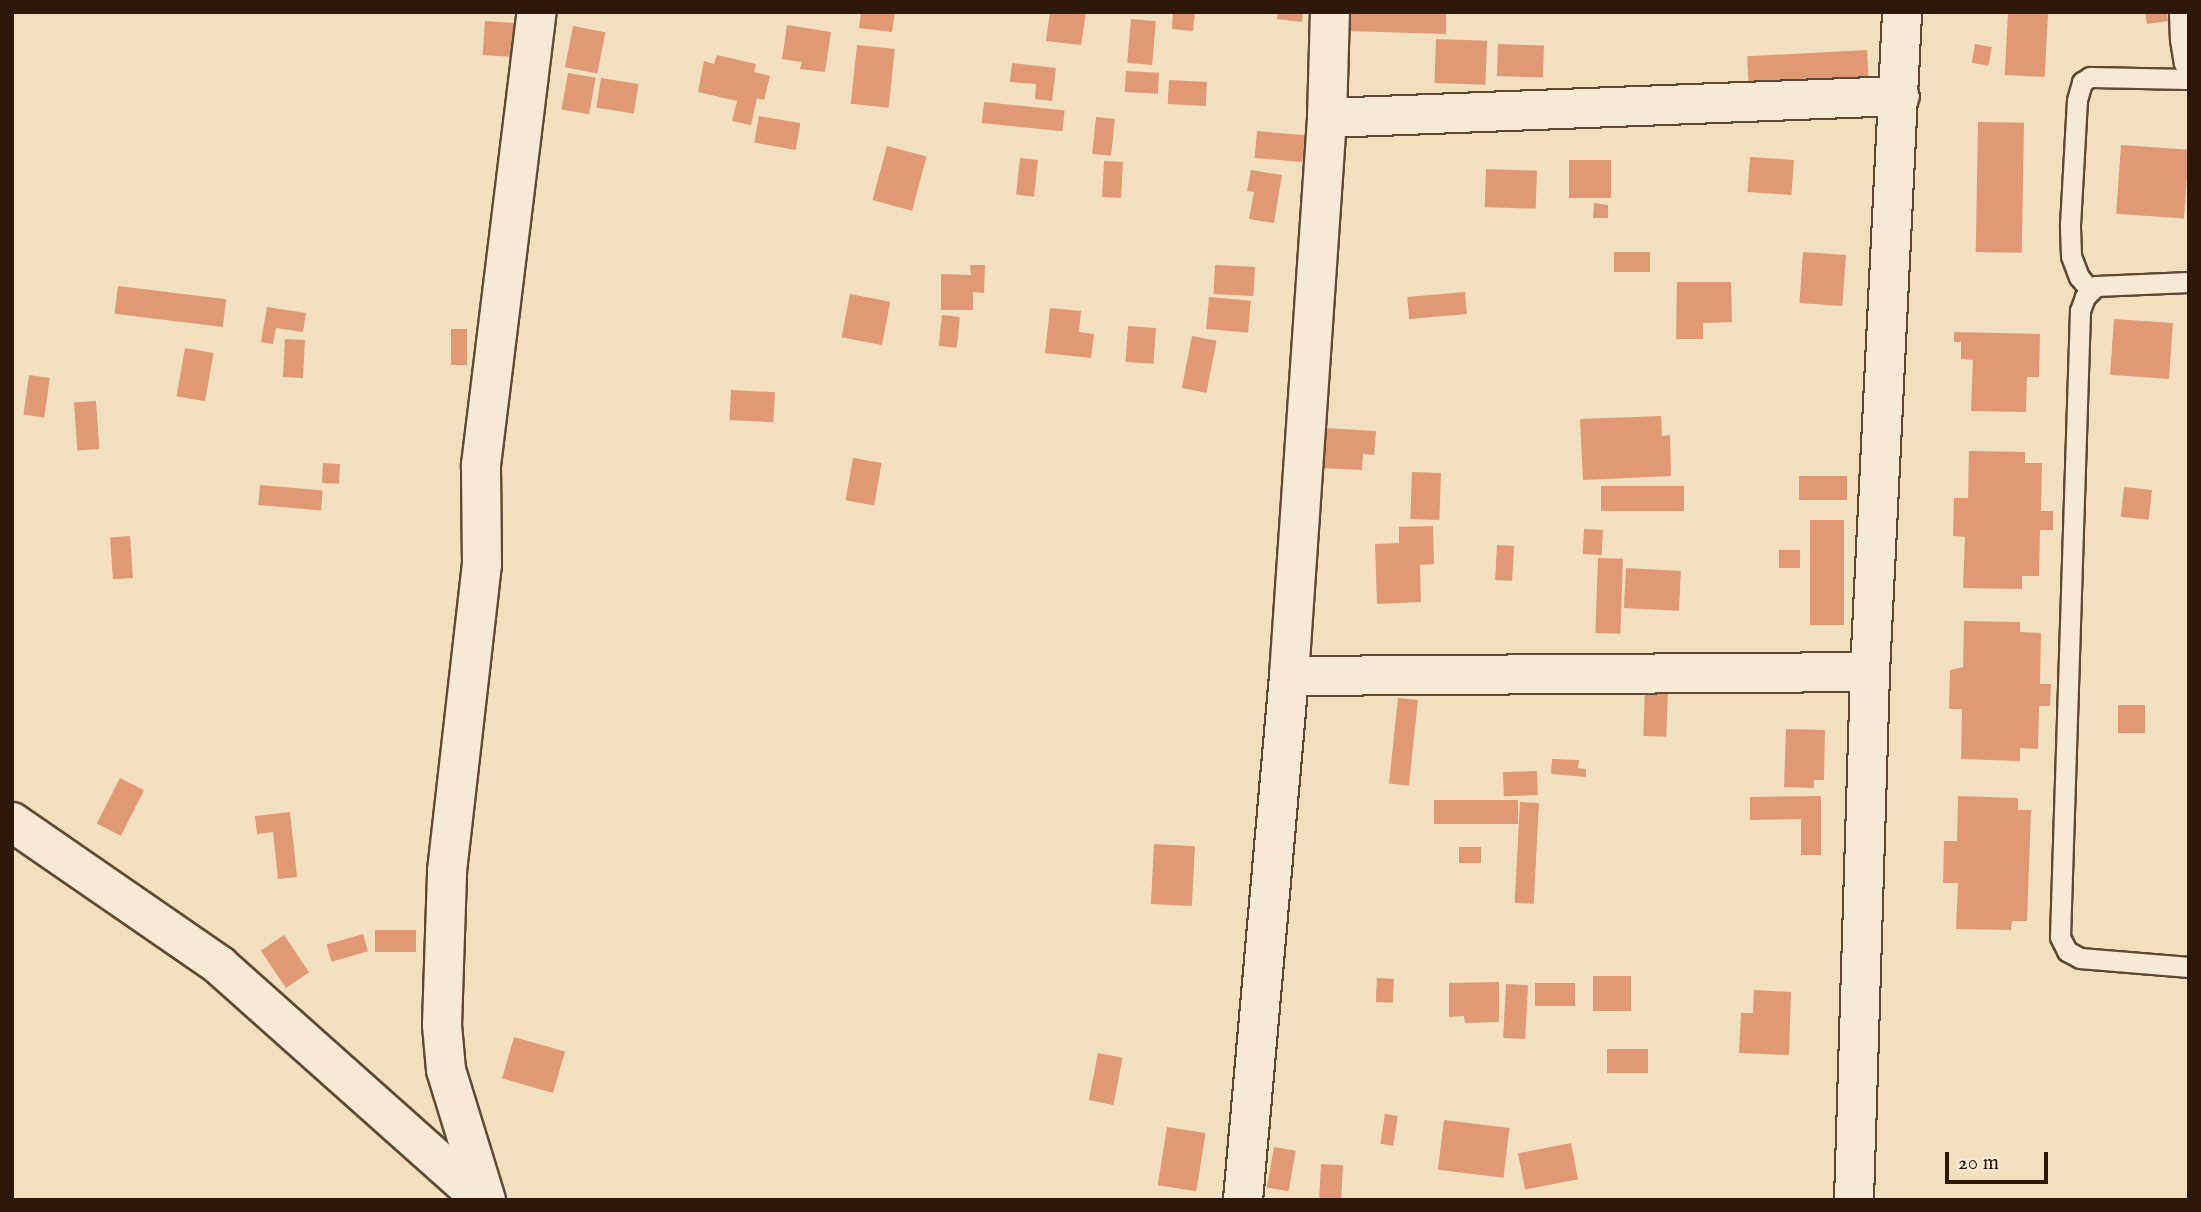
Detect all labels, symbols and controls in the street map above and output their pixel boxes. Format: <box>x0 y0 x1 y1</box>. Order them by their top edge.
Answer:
scale bar <box>1949 1138 2052 1182</box>
text: 20 m <box>1958 1150 1999 1177</box>

